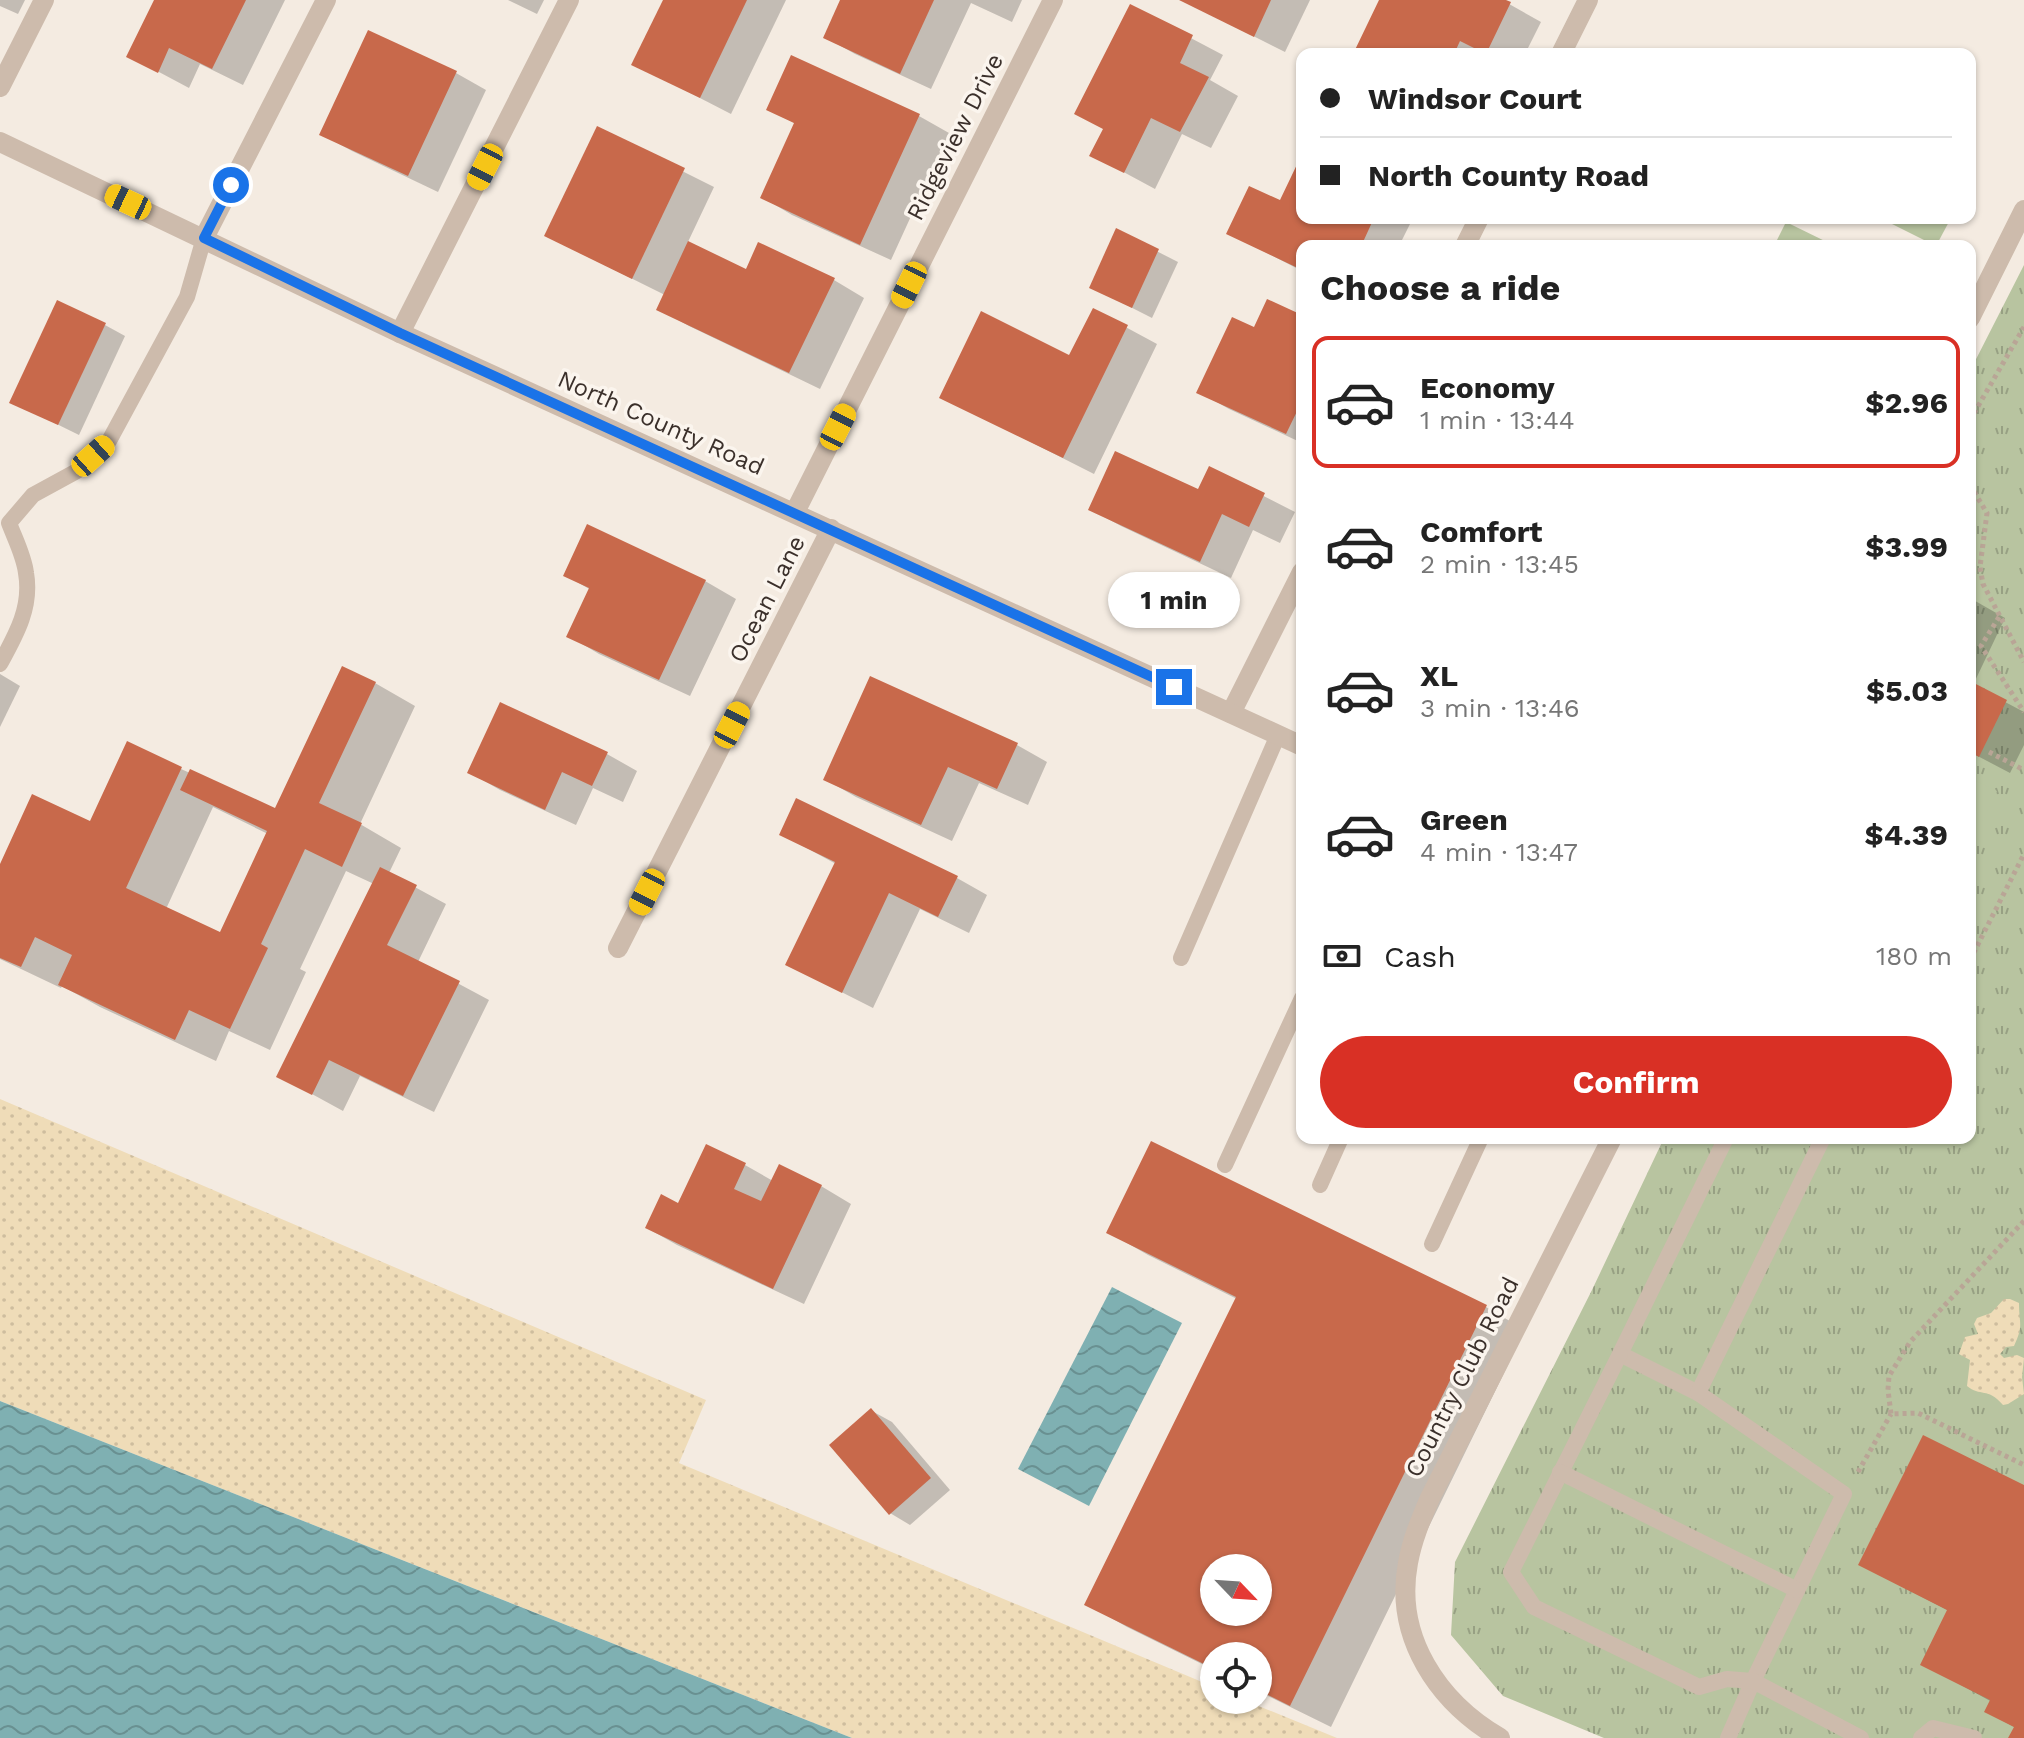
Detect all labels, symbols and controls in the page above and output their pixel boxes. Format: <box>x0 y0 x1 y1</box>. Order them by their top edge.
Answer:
street label: Ridgeview Drive <box>901 49 1009 225</box>
text: Windsor Court <box>1368 81 1582 116</box>
car <box>463 140 507 194</box>
text: North County Road <box>1368 158 1649 193</box>
route start <box>213 167 249 203</box>
car <box>101 181 155 223</box>
car <box>888 258 930 312</box>
text: Choose a ride <box>1320 267 1560 309</box>
street label: North County Road <box>553 365 769 481</box>
icon: car <box>1324 366 1396 438</box>
text: Economy <box>1420 370 1555 405</box>
text: $2.96 <box>1865 385 1948 420</box>
car <box>816 400 860 454</box>
text: 1 min · 13:44 <box>1420 405 1575 435</box>
car <box>67 431 119 481</box>
icon: car <box>1324 510 1396 582</box>
text: Comfort <box>1420 514 1542 549</box>
text: $3.99 <box>1865 529 1948 564</box>
street label: Ocean Lane <box>723 531 811 667</box>
text: 2 min · 13:45 <box>1420 549 1579 579</box>
callout: 1 min <box>1108 571 1240 627</box>
text: 1 min <box>1141 585 1207 615</box>
icon: car <box>1324 654 1396 726</box>
text: XL <box>1420 658 1458 693</box>
route end <box>1156 669 1192 705</box>
text: $5.03 <box>1866 673 1948 708</box>
text: 3 min · 13:46 <box>1420 693 1580 723</box>
car <box>710 698 754 752</box>
icon: car <box>1324 798 1396 870</box>
text: Green <box>1420 802 1508 837</box>
text: $4.39 <box>1865 817 1948 852</box>
text: 4 min · 13:47 <box>1420 837 1578 867</box>
car <box>625 865 669 919</box>
icon: cash <box>1320 934 1364 978</box>
text: Cash <box>1384 939 1456 974</box>
text: 180 m <box>1876 941 1952 971</box>
button: Confirm <box>1320 1036 1952 1128</box>
street label: Country Club Road <box>1399 1272 1525 1482</box>
north arrow <box>1200 1554 1272 1626</box>
map controls <box>1200 1554 1272 1714</box>
button: locate <box>1200 1642 1272 1714</box>

